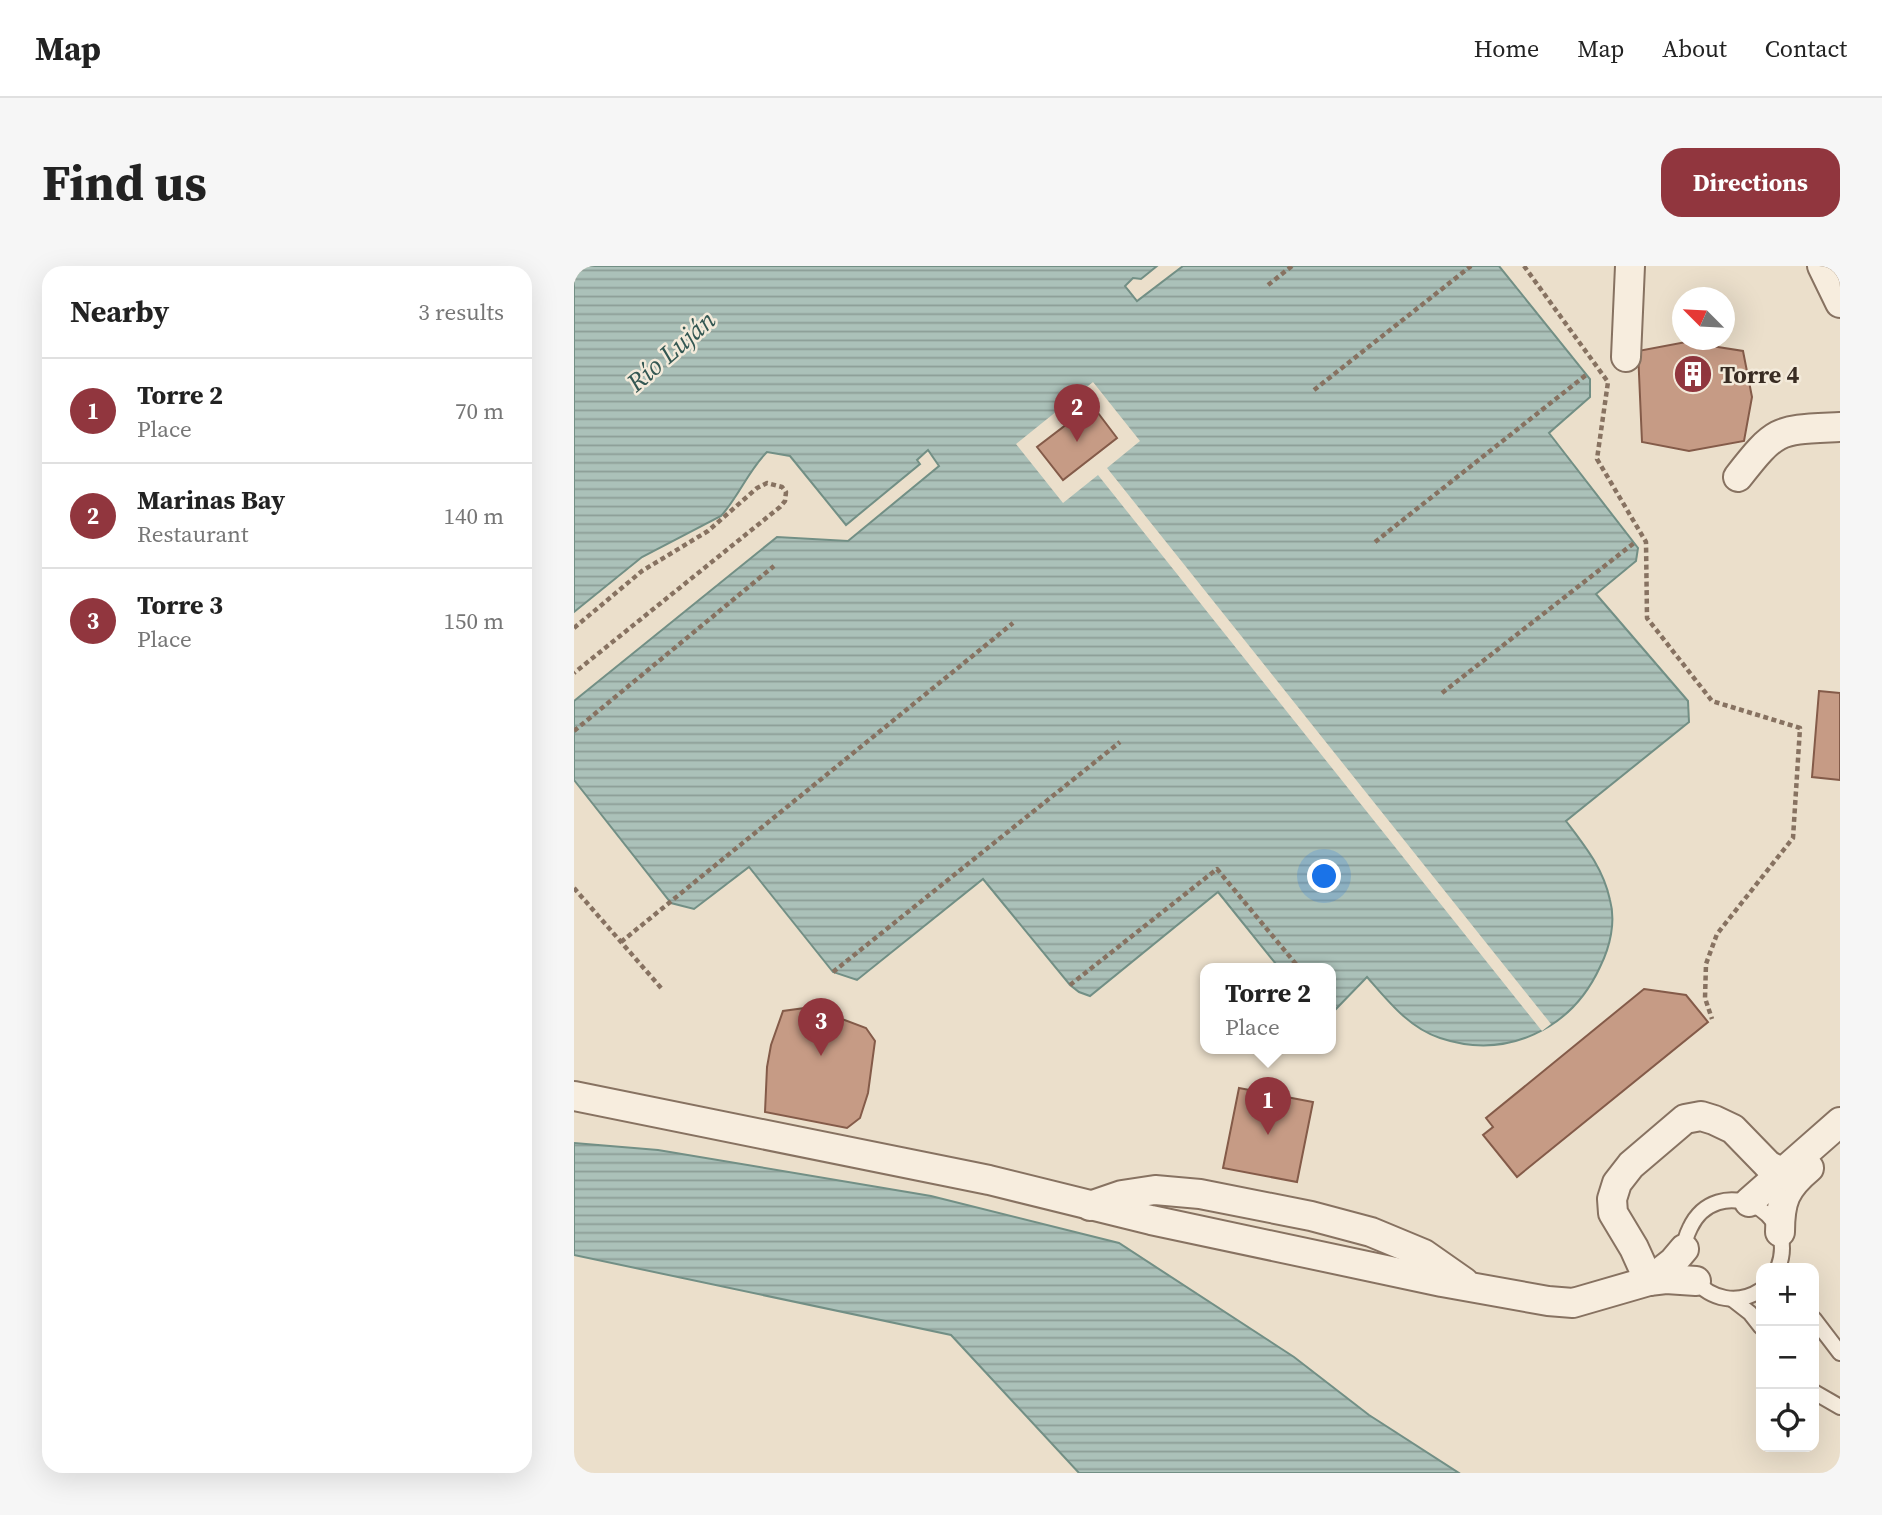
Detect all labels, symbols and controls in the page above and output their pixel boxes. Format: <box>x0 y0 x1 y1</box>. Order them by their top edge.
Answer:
text: Map <box>35 26 101 71</box>
text: Home <box>1474 32 1539 65</box>
text: Map <box>1577 32 1624 65</box>
text: About <box>1662 32 1727 65</box>
text: Contact <box>1765 32 1847 65</box>
button: Directions <box>1661 148 1840 217</box>
text: Find us <box>42 149 207 216</box>
north arrow <box>1672 287 1735 350</box>
text: Nearby <box>70 291 169 332</box>
text: 3 results <box>418 296 504 328</box>
water label: Río Luján <box>618 302 724 400</box>
building icon: Torre 4 <box>1672 353 1714 395</box>
place label: Torre 4 <box>1720 358 1799 391</box>
text: Torre 2 <box>137 377 223 413</box>
pin: 2 <box>1054 384 1100 442</box>
text: 1 <box>87 395 99 427</box>
text: 70 m <box>455 395 504 427</box>
text: Place <box>137 413 192 445</box>
text: Marinas Bay <box>137 482 285 518</box>
text: 2 <box>87 500 99 532</box>
text: 140 m <box>443 500 504 532</box>
text: Restaurant <box>137 518 248 550</box>
text: Torre 3 <box>137 587 223 623</box>
text: 3 <box>87 605 99 637</box>
text: 150 m <box>443 605 504 637</box>
text: Place <box>137 623 192 655</box>
your location <box>1307 859 1341 893</box>
popup <box>1200 963 1336 1054</box>
text: Torre 2 <box>1225 975 1311 1011</box>
pin: 3 <box>798 998 844 1056</box>
text: Place <box>1225 1011 1280 1043</box>
pin: 1 <box>1245 1077 1291 1135</box>
map controls <box>1756 1263 1819 1452</box>
button: + <box>1756 1263 1819 1326</box>
button: − <box>1756 1326 1819 1389</box>
button: locate <box>1756 1389 1819 1452</box>

